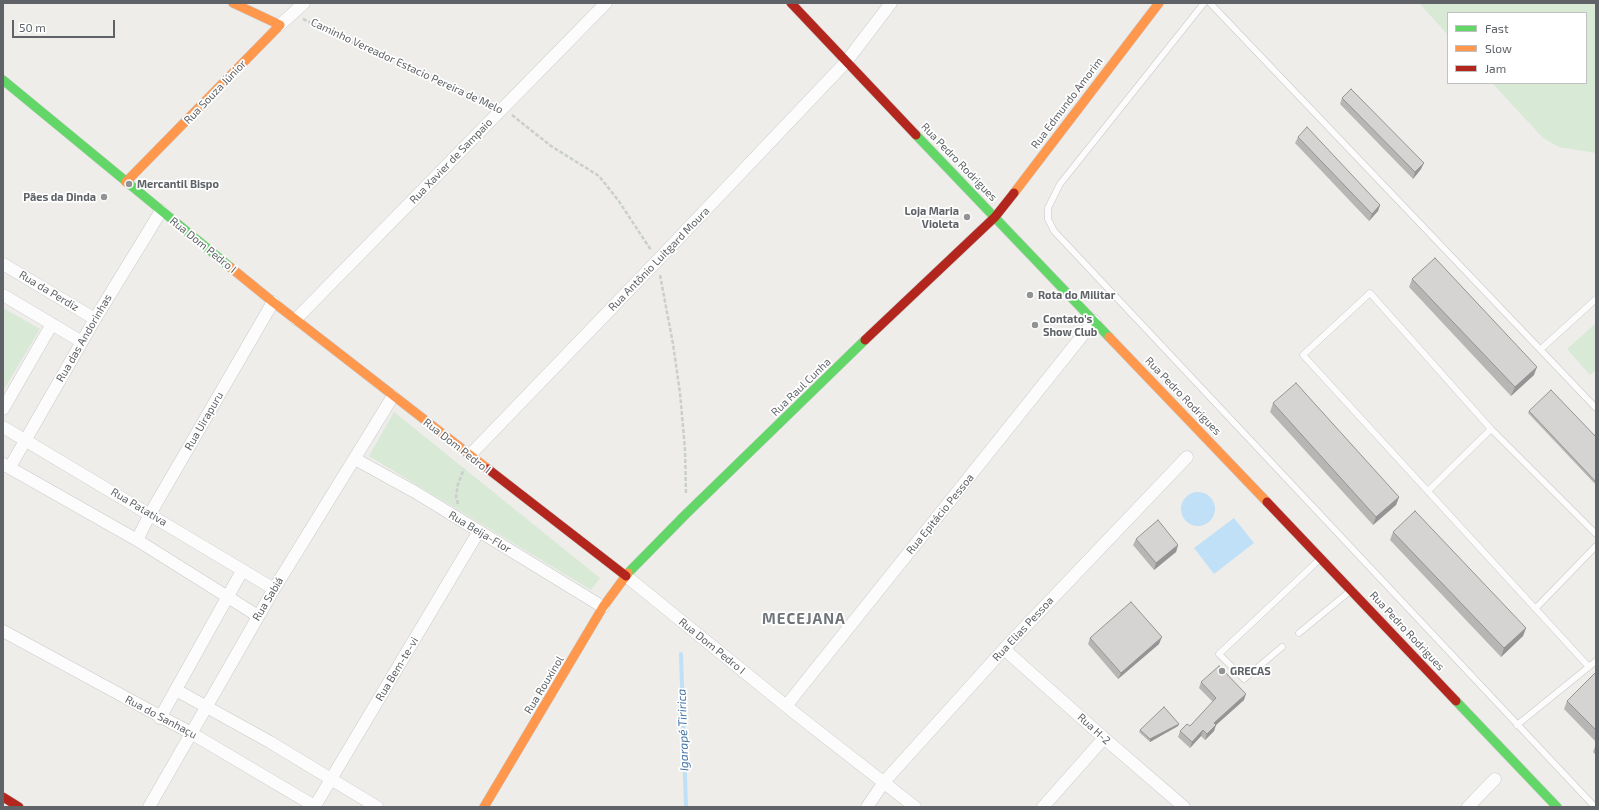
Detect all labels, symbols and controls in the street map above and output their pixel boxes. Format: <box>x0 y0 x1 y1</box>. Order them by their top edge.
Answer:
scale bar <box>14 12 117 38</box>
legend <box>1447 12 1587 84</box>
street label: Caminho Vereador Estacio Pereira de Melo <box>309 16 505 116</box>
text: 50 m <box>19 20 46 34</box>
text: Fast <box>1485 21 1508 35</box>
text: Slow <box>1485 41 1512 55</box>
street label: Rua Edmundo Amorim <box>1028 55 1106 151</box>
street label: Rua Souza Júnior <box>181 57 249 127</box>
text: Jam <box>1485 61 1506 75</box>
street label: Rua Xavier de Sampaio <box>407 116 495 206</box>
street label: Rua Pedro Rodrigues <box>918 120 1000 204</box>
place label: Mercantil Bispo <box>137 177 219 191</box>
marker: Mercantil Bispo <box>124 179 134 189</box>
place label: Pães da Dinda <box>23 190 96 204</box>
marker: Pães da Dinda <box>99 192 109 202</box>
street label: Rua Antônio Luitgard Moura <box>606 204 712 314</box>
place label: Loja Maria Violeta <box>905 204 959 230</box>
marker: Loja Maria Violeta <box>962 212 972 222</box>
street label: Rua Dom Pedro I <box>167 214 239 276</box>
street label: Rua da Perdiz <box>17 268 81 314</box>
place label: Rota do Militar <box>1038 288 1115 302</box>
marker: Rota do Militar <box>1025 290 1035 300</box>
street label: Rua das Andorinhas <box>53 292 115 384</box>
place label: Contato's Show Club <box>1043 312 1097 338</box>
marker: Contato's Show Club <box>1030 320 1040 330</box>
street label: Rua Pedro Rodrigues <box>1142 354 1224 438</box>
street label: Rua Raul Cunha <box>768 355 834 419</box>
street label: Rua Uirapuru <box>182 389 226 453</box>
street label: Rua Dom Pedro I <box>421 416 493 476</box>
street label: Rua Epitácio Pessoa <box>904 471 976 557</box>
street label: Rua Patativa <box>109 485 169 529</box>
street label: Rua Beija-Flor <box>446 508 514 556</box>
street label: Rua Sabiá <box>250 575 286 623</box>
street label: Rua Pedro Rodrigues <box>1367 589 1447 673</box>
street label: Rua Elias Pessoa <box>990 594 1056 664</box>
district label: MECEJANA <box>762 610 846 628</box>
street label: Rua Dom Pedro I <box>676 615 748 677</box>
street label: Rua Bem-te-vi <box>373 635 421 703</box>
street label: Rua Rouxinol <box>522 654 566 716</box>
place label: GRECAS <box>1230 664 1271 678</box>
marker: GRECAS <box>1217 666 1227 676</box>
water label: Igarapé Tiririca <box>674 689 692 771</box>
street label: Rua do Sanhaçu <box>123 693 199 741</box>
street label: Rua H-2 <box>1075 711 1113 747</box>

